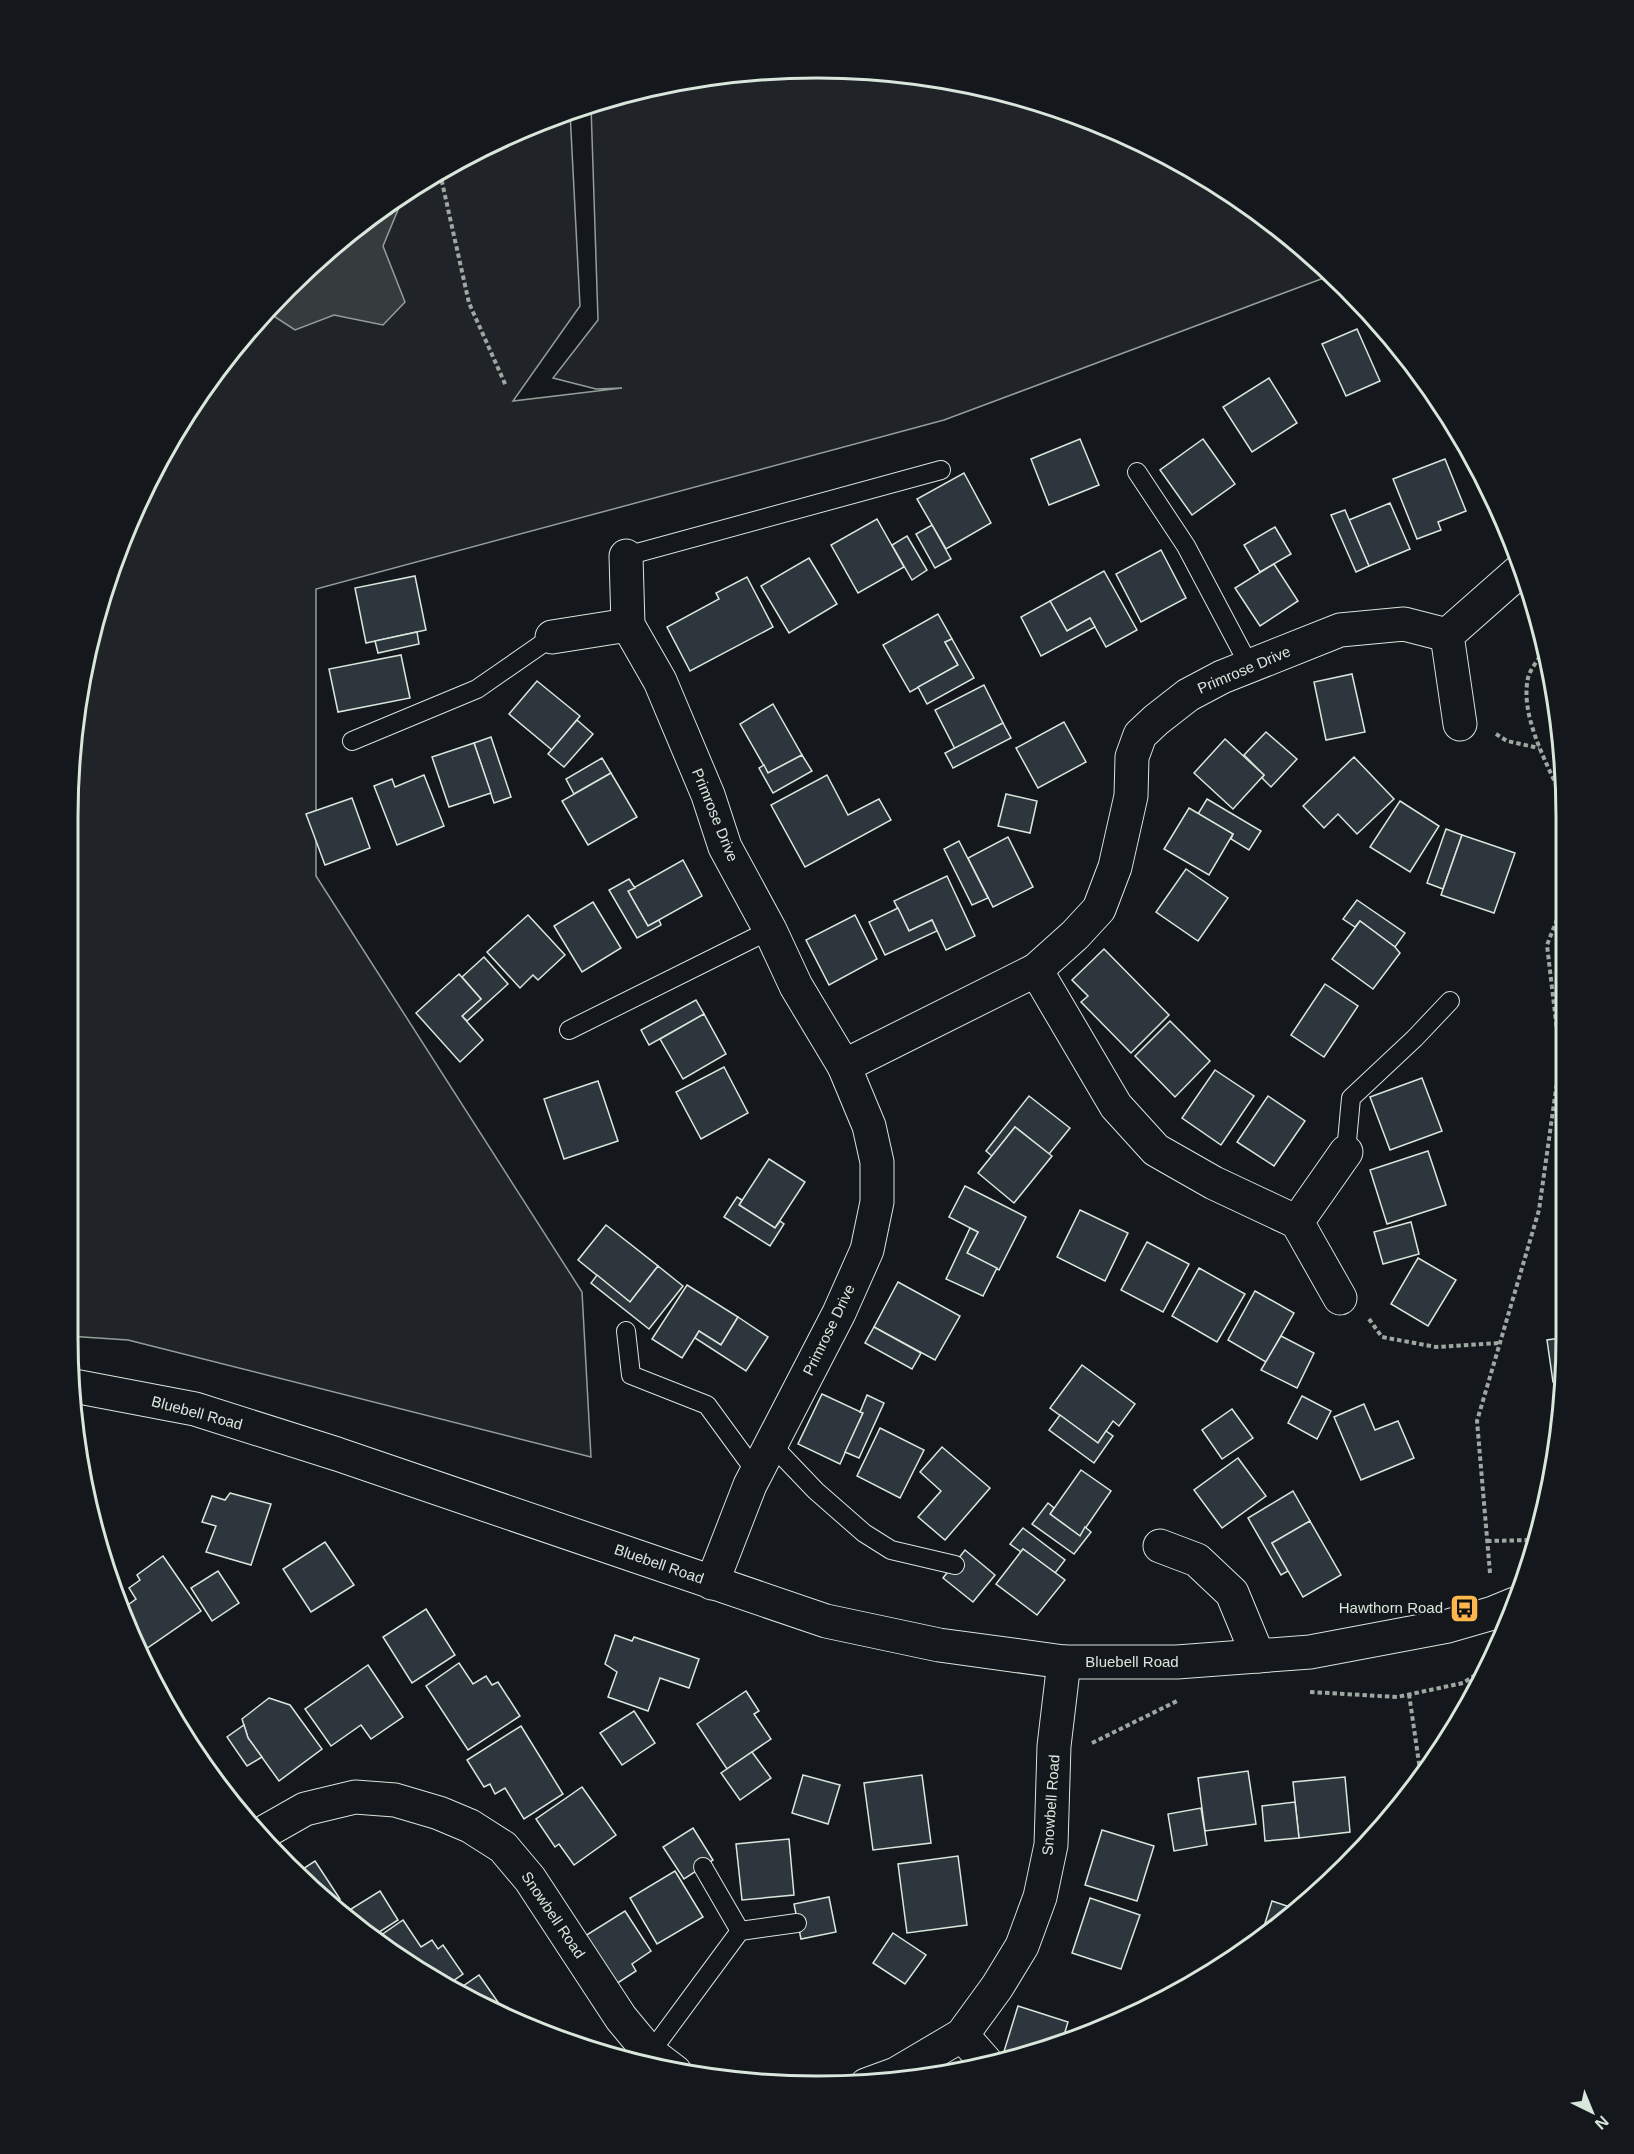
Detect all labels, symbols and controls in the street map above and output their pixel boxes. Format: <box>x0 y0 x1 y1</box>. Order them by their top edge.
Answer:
street label: Primrose Drive <box>1195 642 1293 697</box>
street label: Primrose Drive <box>689 766 742 864</box>
street label: Primrose Drive <box>799 1281 858 1378</box>
street label: Bluebell Road <box>150 1392 244 1433</box>
street label: Bluebell Road <box>612 1540 706 1587</box>
bus stop icon: Hawthorn Road <box>1448 1592 1480 1624</box>
place label: Hawthorn Road <box>1339 1599 1443 1616</box>
street label: Bluebell Road <box>1085 1653 1179 1670</box>
street label: Snowbell Road <box>1039 1754 1062 1856</box>
street label: Snowbell Road <box>518 1868 589 1961</box>
north arrow <box>1562 2082 1622 2142</box>
text: N <box>1592 2112 1612 2133</box>

